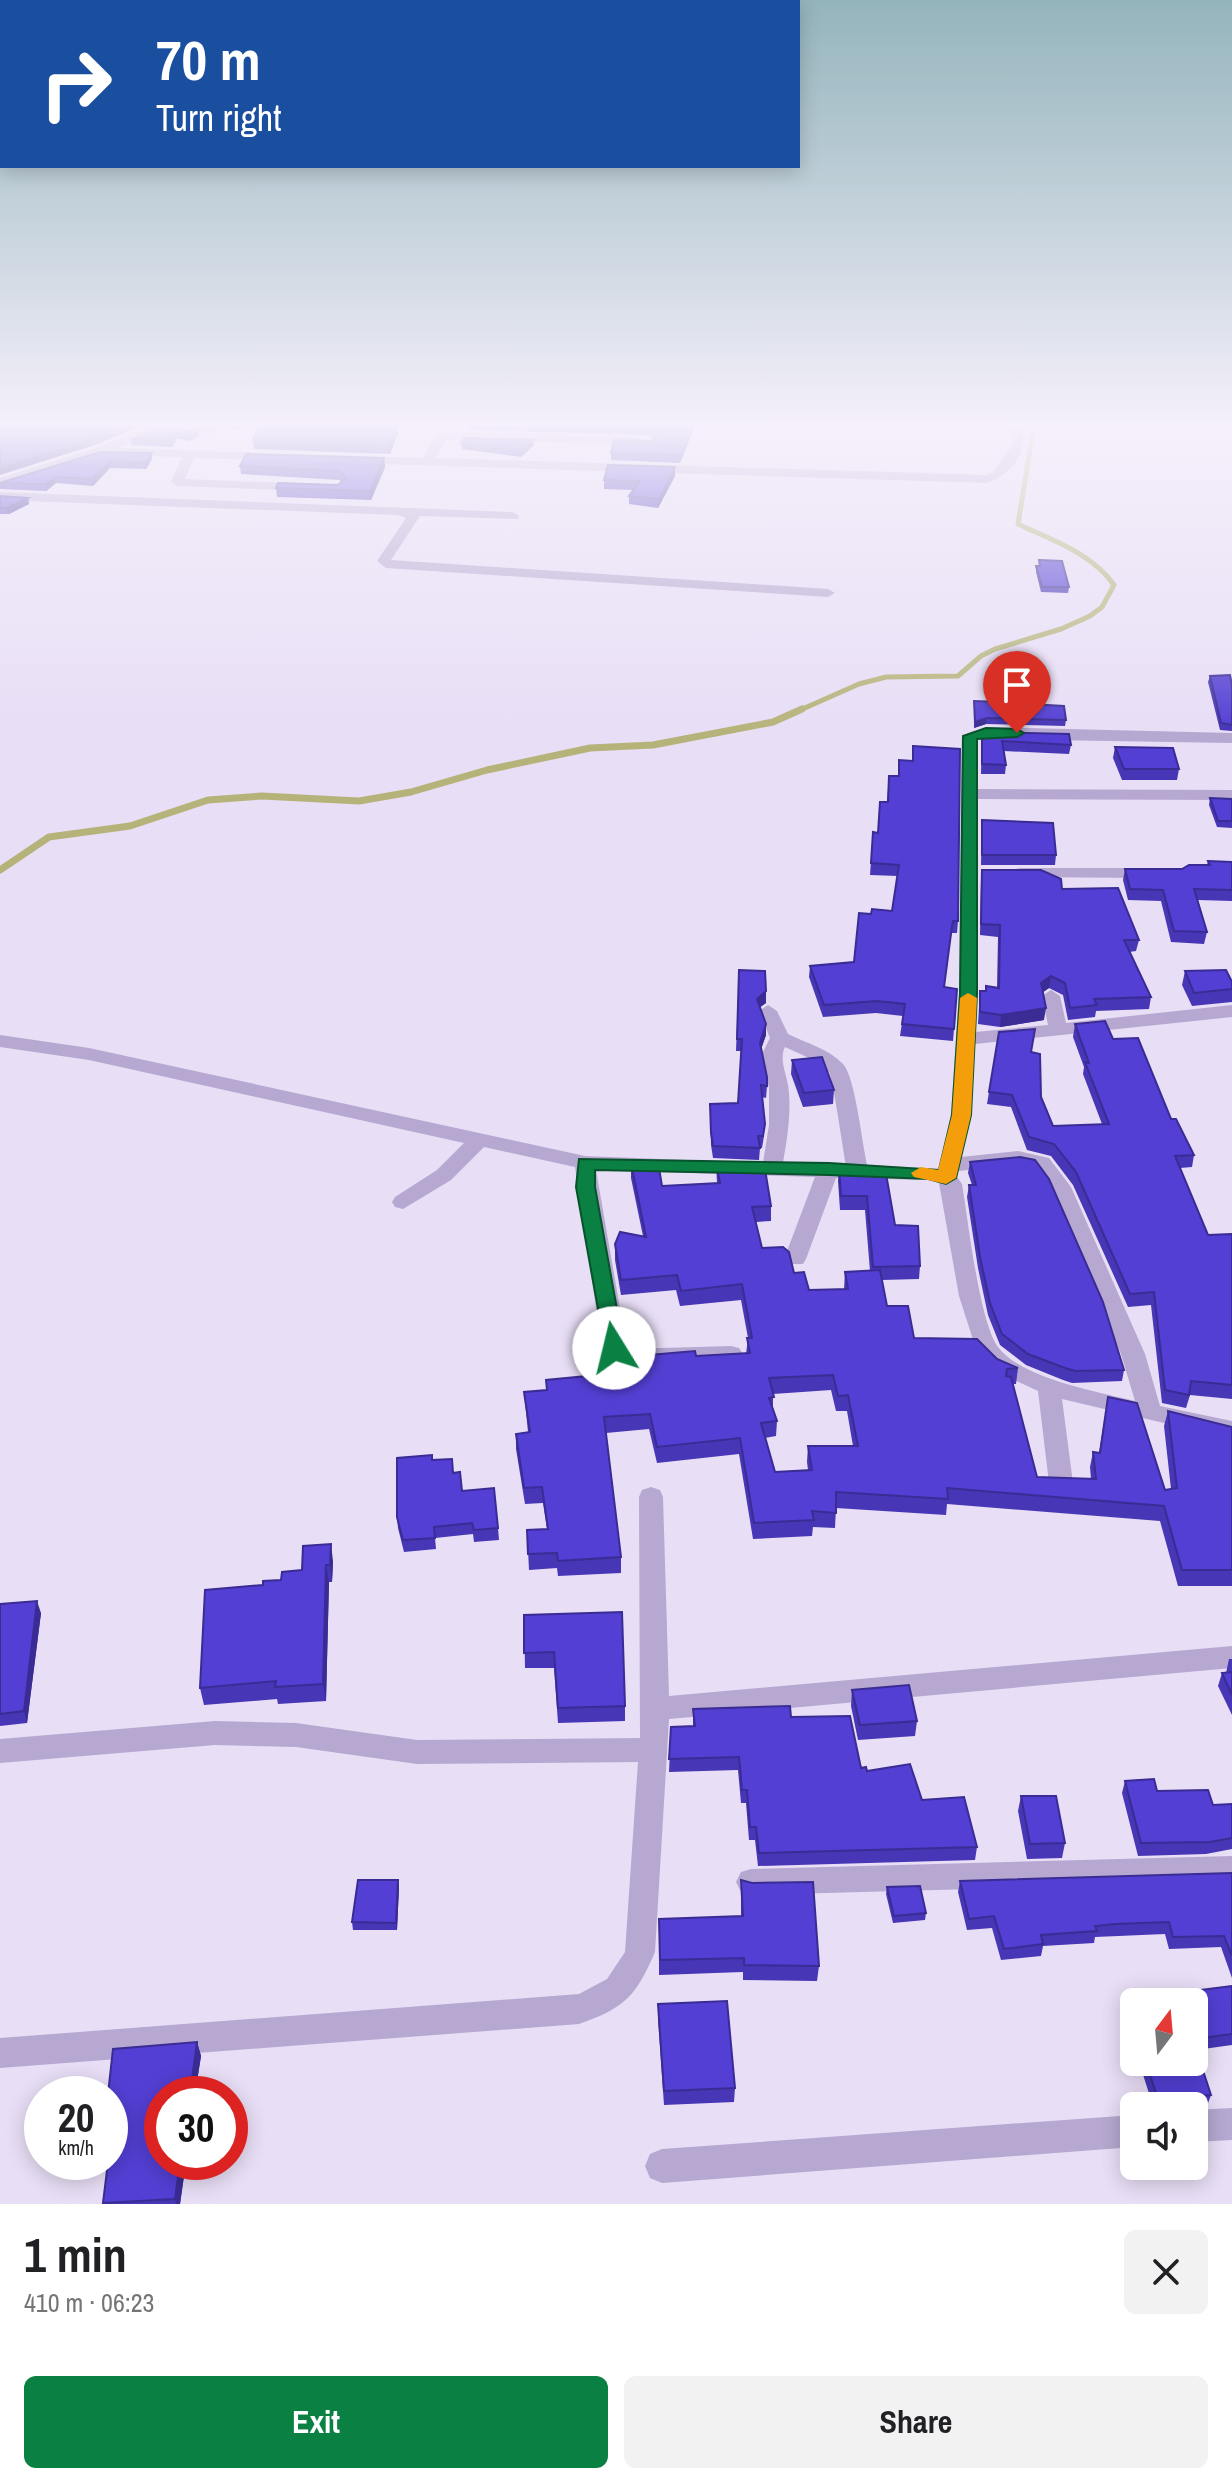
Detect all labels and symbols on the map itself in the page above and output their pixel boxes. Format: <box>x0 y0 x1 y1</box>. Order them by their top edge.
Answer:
pin <box>983 651 1051 733</box>
position arrow <box>572 1306 656 1390</box>
north arrow <box>1120 1988 1208 2076</box>
speed limit sign: 30 <box>144 2076 248 2180</box>

